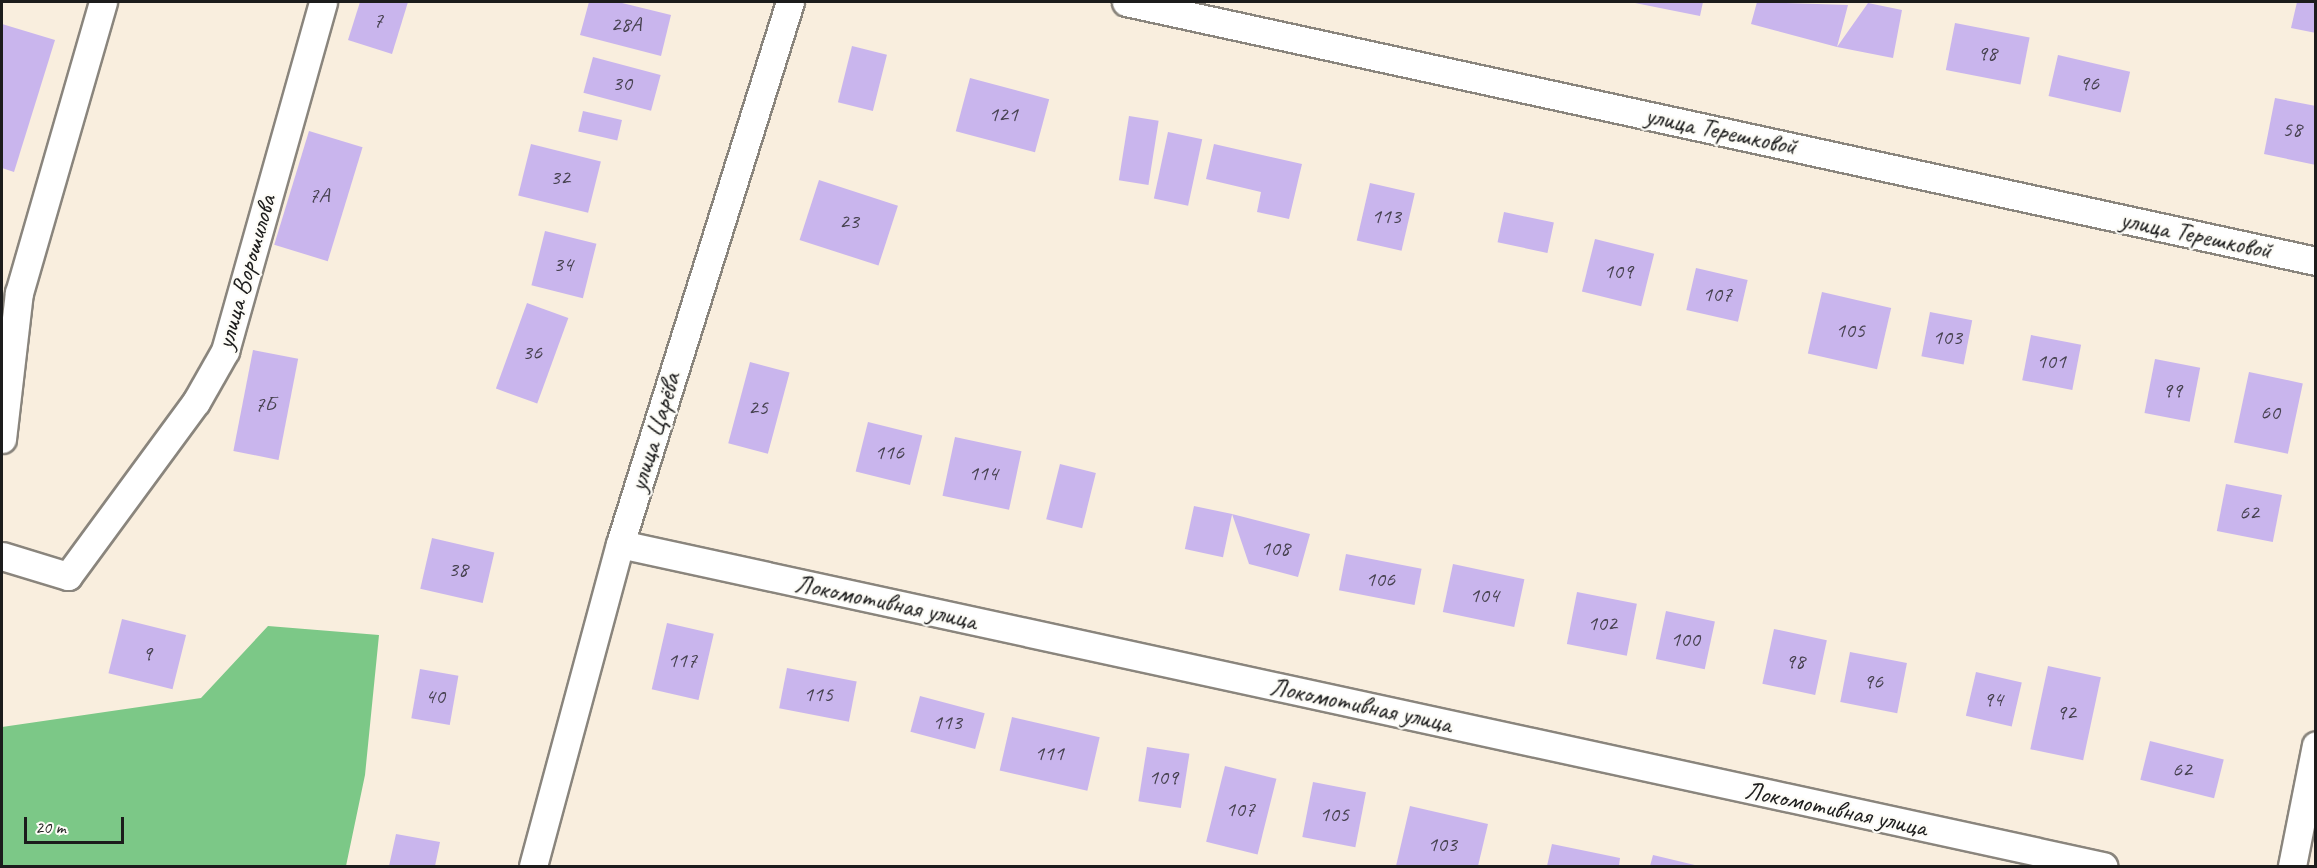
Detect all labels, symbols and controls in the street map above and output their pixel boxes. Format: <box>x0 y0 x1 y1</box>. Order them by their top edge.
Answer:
house number: 7 <box>373 8 383 34</box>
house number: 28А <box>611 12 641 38</box>
house number: 98 <box>1977 41 1997 67</box>
house number: 30 <box>612 71 632 97</box>
house number: 96 <box>2079 71 2099 97</box>
street label: улица Терешковой <box>1644 100 1798 162</box>
house number: 121 <box>988 102 1018 128</box>
house number: 58 <box>2282 117 2302 143</box>
house number: 32 <box>550 165 570 191</box>
house number: 7А <box>309 183 329 209</box>
street label: улица Ворошилова <box>209 192 283 352</box>
house number: 113 <box>1371 204 1401 230</box>
street label: улица Терешковой <box>2119 204 2273 266</box>
house number: 23 <box>839 209 859 235</box>
house number: 34 <box>553 252 573 278</box>
house number: 109 <box>1603 259 1633 285</box>
house number: 107 <box>1702 282 1732 308</box>
house number: 105 <box>1835 318 1865 344</box>
house number: 103 <box>1932 325 1962 351</box>
house number: 36 <box>522 340 542 366</box>
house number: 101 <box>2036 349 2066 375</box>
street label: улица Царёва <box>622 369 688 495</box>
house number: 99 <box>2162 378 2182 404</box>
house number: 7Б <box>254 392 276 418</box>
house number: 25 <box>748 395 768 421</box>
house number: 60 <box>2260 400 2280 426</box>
house number: 116 <box>874 440 904 466</box>
house number: 114 <box>968 461 998 487</box>
house number: 62 <box>2239 500 2259 526</box>
house number: 108 <box>1260 536 1290 562</box>
house number: 38 <box>448 557 468 583</box>
street label: Локомотивная улица <box>792 567 980 637</box>
house number: 106 <box>1365 567 1395 593</box>
house number: 104 <box>1469 583 1499 609</box>
house number: 102 <box>1587 611 1617 637</box>
house number: 100 <box>1670 627 1700 653</box>
house number: 9 <box>142 641 152 667</box>
house number: 117 <box>667 648 697 674</box>
house number: 98 <box>1785 649 1805 675</box>
house number: 96 <box>1863 669 1883 695</box>
street label: Локомотивная улица <box>1267 670 1455 740</box>
house number: 115 <box>803 682 833 708</box>
house number: 40 <box>425 684 445 710</box>
house number: 94 <box>1983 687 2003 713</box>
house number: 92 <box>2056 700 2076 726</box>
house number: 113 <box>932 710 962 736</box>
house number: 111 <box>1034 741 1064 767</box>
house number: 62 <box>2172 757 2192 783</box>
house number: 109 <box>1148 765 1178 791</box>
street label: Локомотивная улица <box>1742 774 1930 844</box>
house number: 107 <box>1225 797 1255 823</box>
house number: 105 <box>1319 802 1349 828</box>
scale bar <box>27 805 128 843</box>
text: 20 m <box>35 816 66 838</box>
house number: 103 <box>1427 832 1457 858</box>

